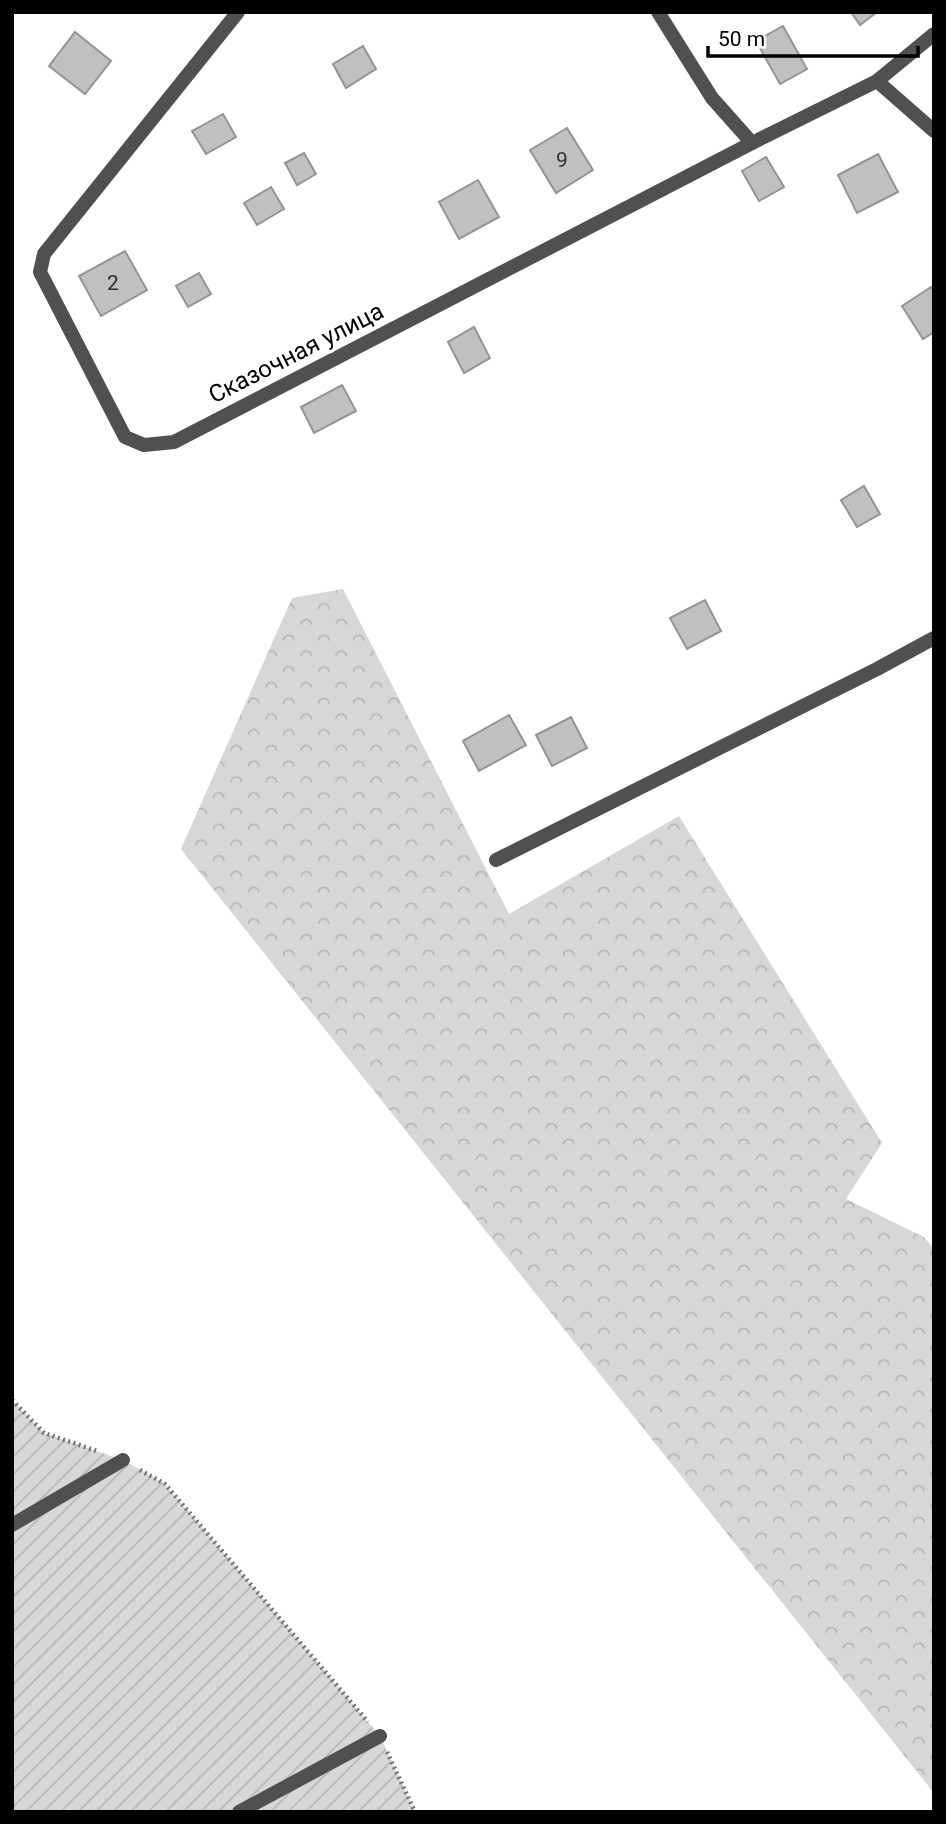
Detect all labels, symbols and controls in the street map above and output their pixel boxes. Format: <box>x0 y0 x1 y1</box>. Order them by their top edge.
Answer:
scale bar <box>708 14 918 58</box>
text: 50 m <box>718 27 765 51</box>
house number: 9 <box>556 148 568 172</box>
house number: 2 <box>107 271 119 295</box>
street label: Сказочная улица <box>204 297 388 409</box>

